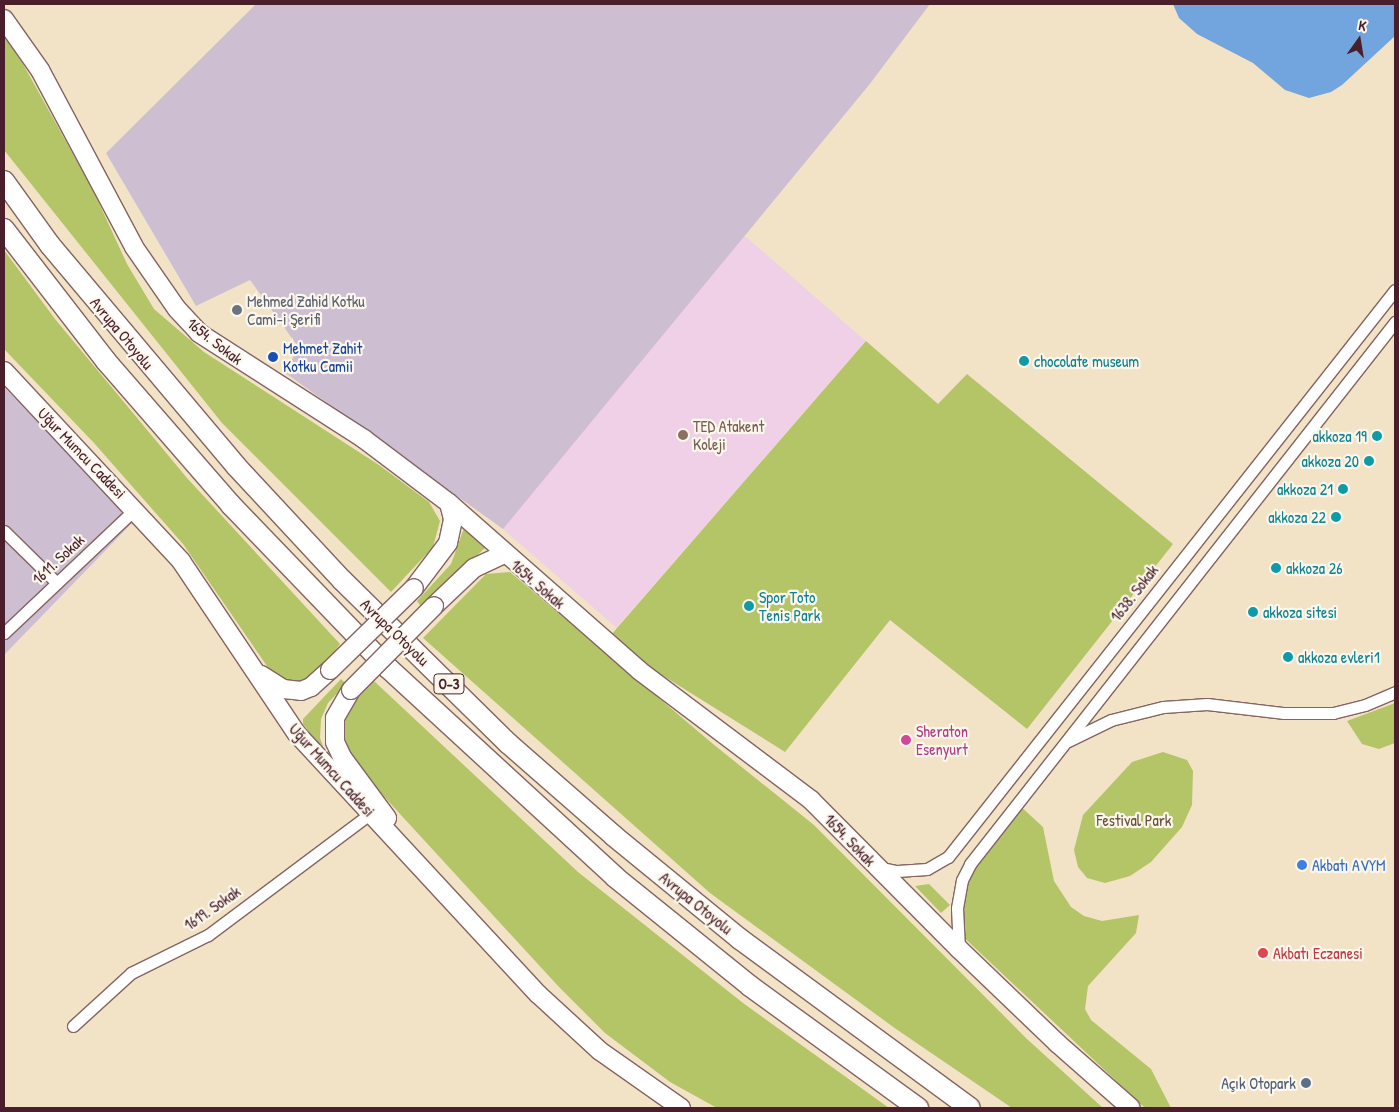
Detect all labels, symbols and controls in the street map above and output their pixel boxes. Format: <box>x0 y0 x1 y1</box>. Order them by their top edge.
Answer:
north arrow <box>1334 15 1384 65</box>
text: K <box>1357 15 1368 35</box>
place label: Mehmed Zahid Kotku Cami-i Şerifi <box>247 291 365 329</box>
street label: Avrupa Otoyolu <box>86 293 158 373</box>
marker: Mehmed Zahid Kotku Cami-i Şerifi <box>231 304 243 316</box>
street label: 1654. Sokak <box>183 313 247 369</box>
place label: Mehmet Zahit Kotku Camii <box>283 338 362 376</box>
marker: Mehmet Zahit Kotku Camii <box>267 351 279 363</box>
place label: chocolate museum <box>1034 351 1139 371</box>
marker: chocolate museum <box>1018 355 1030 367</box>
street label: Uğur Mumcu Caddesi <box>34 404 130 502</box>
place label: TED Atakent Koleji <box>693 416 764 454</box>
place label: akkoza 19 <box>1313 426 1367 446</box>
marker: TED Atakent Koleji <box>677 429 689 441</box>
marker: akkoza 19 <box>1371 430 1383 442</box>
place label: akkoza 20 <box>1302 451 1359 471</box>
marker: akkoza 20 <box>1363 455 1375 467</box>
place label: akkoza 21 <box>1277 479 1333 499</box>
marker: akkoza 21 <box>1337 483 1349 495</box>
place label: akkoza 22 <box>1268 507 1326 527</box>
marker: akkoza 22 <box>1330 511 1342 523</box>
street label: 1611. Sokak <box>28 530 88 588</box>
street label: 1654. Sokak <box>507 555 569 613</box>
place label: akkoza 26 <box>1286 558 1343 578</box>
street label: 1638. Sokak <box>1106 561 1162 625</box>
marker: akkoza 26 <box>1270 562 1282 574</box>
place label: Spor Toto Tenis Park <box>759 587 820 625</box>
street label: Avrupa Otoyolu <box>357 594 433 670</box>
marker: Spor Toto Tenis Park <box>743 600 755 612</box>
place label: akkoza sitesi <box>1263 602 1337 622</box>
marker: akkoza sitesi <box>1247 606 1259 618</box>
place label: akkoza evleri1 <box>1298 647 1380 667</box>
marker: akkoza evleri1 <box>1282 651 1294 663</box>
road number: O-3 <box>433 672 465 696</box>
street label: Uğur Mumcu Caddesi <box>285 719 379 821</box>
place label: Sheraton Esenyurt <box>916 721 968 759</box>
marker: Sheraton Esenyurt <box>900 734 912 746</box>
street label: 1654. Sokak <box>820 810 880 870</box>
park label: Festival Park <box>1097 810 1171 830</box>
place label: Akbatı AVYM <box>1312 855 1385 875</box>
marker: Akbatı AVYM <box>1296 859 1308 871</box>
street label: Avrupa Otoyolu <box>656 868 736 938</box>
street label: 1619. Sokak <box>180 882 244 934</box>
place label: Akbatı Eczanesi <box>1273 943 1363 963</box>
marker: Akbatı Eczanesi <box>1257 947 1269 959</box>
place label: Açık Otopark <box>1221 1073 1296 1093</box>
marker: Açık Otopark <box>1300 1077 1312 1089</box>

